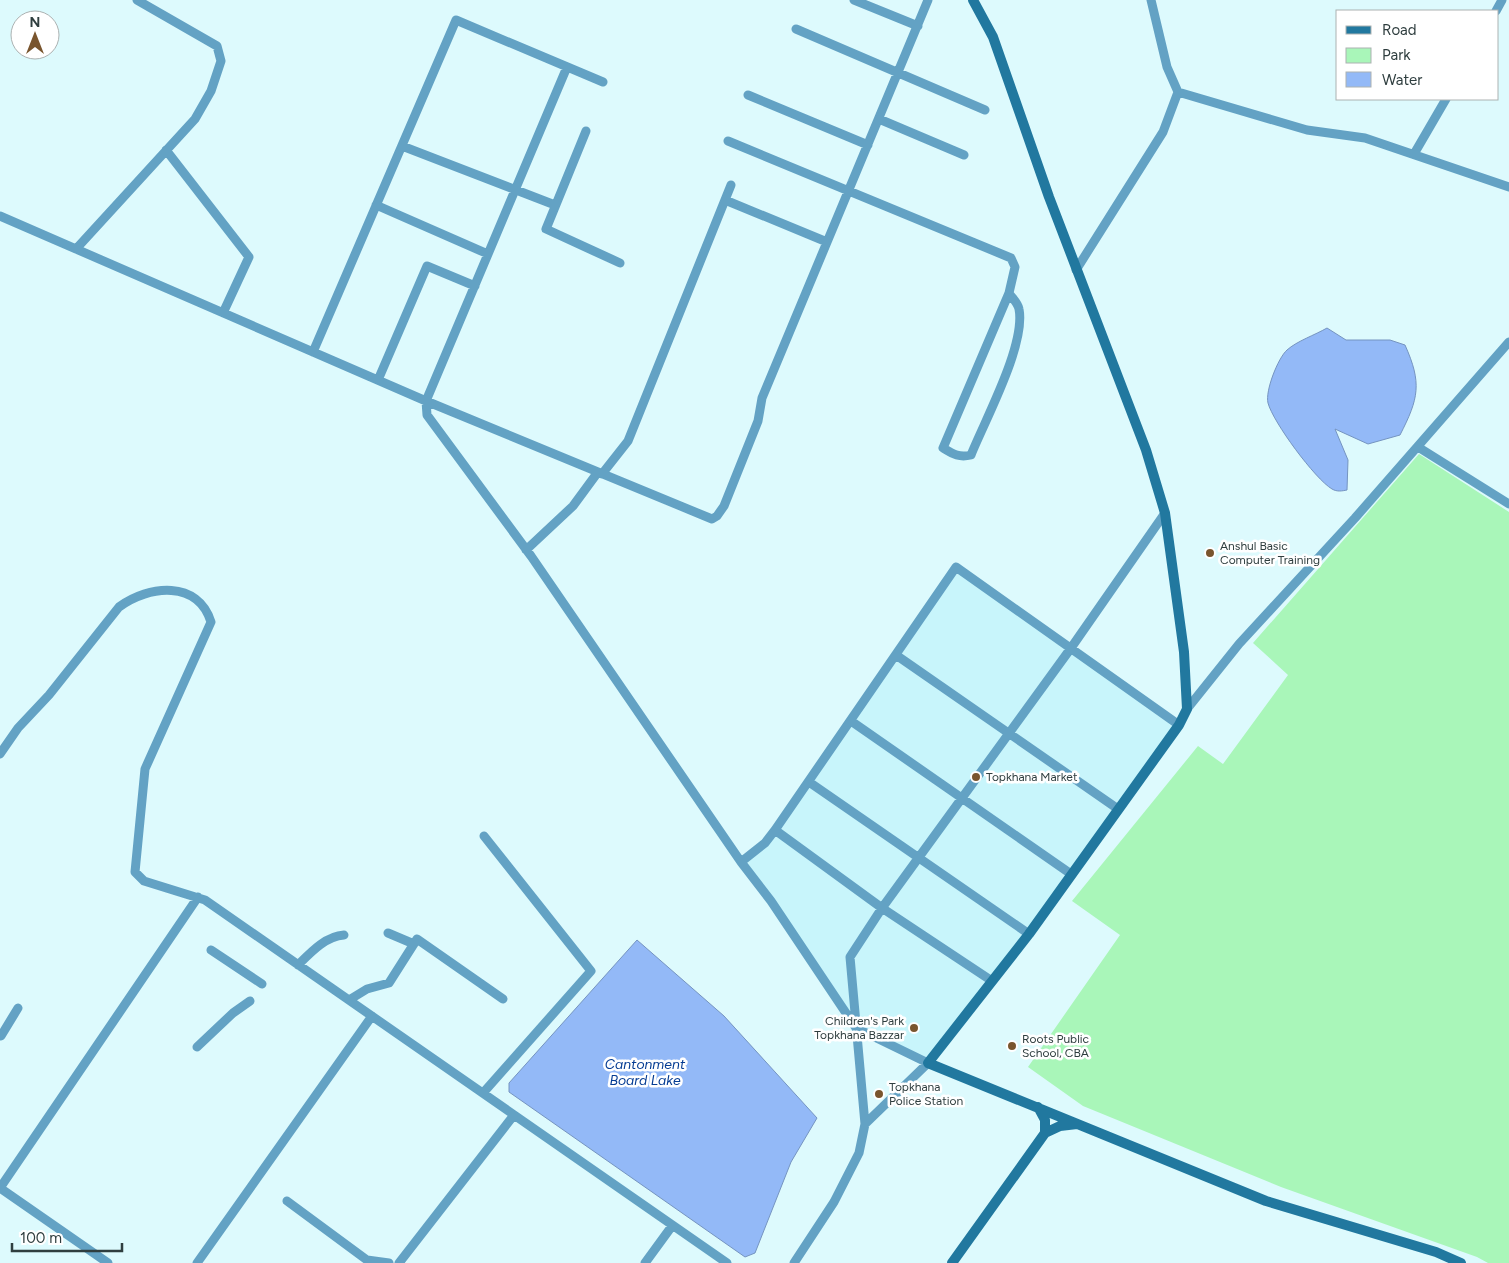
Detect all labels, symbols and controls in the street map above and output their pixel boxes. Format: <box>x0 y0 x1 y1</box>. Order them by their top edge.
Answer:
north arrow <box>10 10 60 60</box>
legend <box>1336 10 1499 100</box>
text: N <box>30 14 40 31</box>
text: Road <box>1382 21 1417 39</box>
text: Park <box>1382 46 1411 64</box>
text: Water <box>1382 71 1422 89</box>
place label: Anshul Basic Computer Training <box>1220 539 1320 567</box>
marker: Anshul Basic Computer Training <box>1204 547 1216 559</box>
place label: Topkhana Market <box>986 770 1078 784</box>
marker: Topkhana Market <box>970 771 982 783</box>
place label: Children's Park Topkhana Bazzar <box>814 1014 904 1042</box>
marker: Children's Park Topkhana Bazzar <box>908 1022 920 1034</box>
place label: Roots Public School, CBA <box>1022 1032 1090 1060</box>
marker: Roots Public School, CBA <box>1006 1040 1018 1052</box>
water label: Cantonment Board Lake <box>605 1056 686 1089</box>
place label: Topkhana Police Station <box>889 1080 963 1108</box>
marker: Topkhana Police Station <box>873 1088 885 1100</box>
scale bar <box>12 1220 122 1252</box>
text: 100 m <box>20 1229 62 1247</box>

